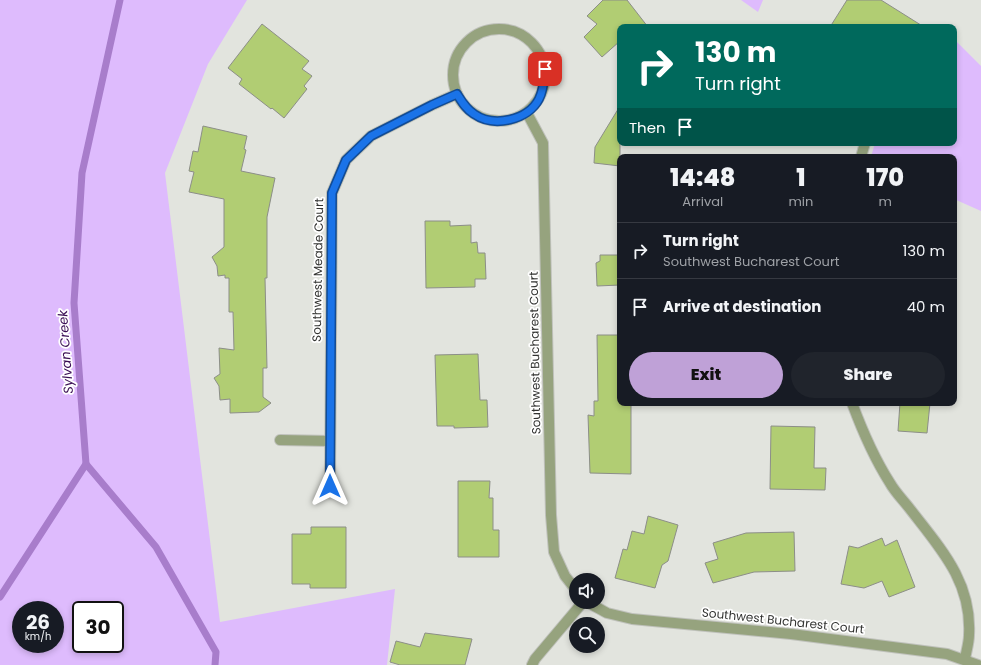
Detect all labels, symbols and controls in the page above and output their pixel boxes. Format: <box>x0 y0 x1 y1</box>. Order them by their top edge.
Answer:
text: 130 m <box>695 33 776 72</box>
icon: right <box>629 40 681 92</box>
pin <box>528 52 562 86</box>
icon: arrive <box>534 58 556 80</box>
text: Turn right <box>695 71 781 96</box>
icon: arrive <box>674 116 696 138</box>
text: Then <box>629 117 666 138</box>
text: 14:48 <box>670 161 735 194</box>
text: 1 <box>796 161 806 194</box>
text: 170 <box>866 161 904 194</box>
text: Arrival <box>682 192 723 211</box>
text: min <box>788 192 813 211</box>
text: m <box>878 192 892 211</box>
street label: Southwest Meade Court <box>308 198 327 342</box>
text: Turn right <box>663 230 739 251</box>
icon: right <box>629 240 651 262</box>
text: 130 m <box>902 240 945 261</box>
text: Southwest Bucharest Court <box>663 252 839 271</box>
street label: Southwest Bucharest Court <box>525 271 544 435</box>
icon: arrive <box>629 296 651 318</box>
text: Arrive at destination <box>663 296 821 317</box>
text: 40 m <box>907 296 945 317</box>
water label: Sylvan Creek <box>53 308 78 395</box>
button: Exit <box>629 352 783 398</box>
button: Share <box>791 352 945 398</box>
position arrow <box>309 465 351 507</box>
map controls <box>569 573 605 653</box>
button: sound <box>569 573 605 609</box>
speed limit sign: 30 <box>72 601 124 653</box>
street label: Southwest Bucharest Court <box>701 604 865 637</box>
text: 26 <box>26 608 50 636</box>
button: search <box>569 617 605 653</box>
text: km/h <box>25 629 51 644</box>

